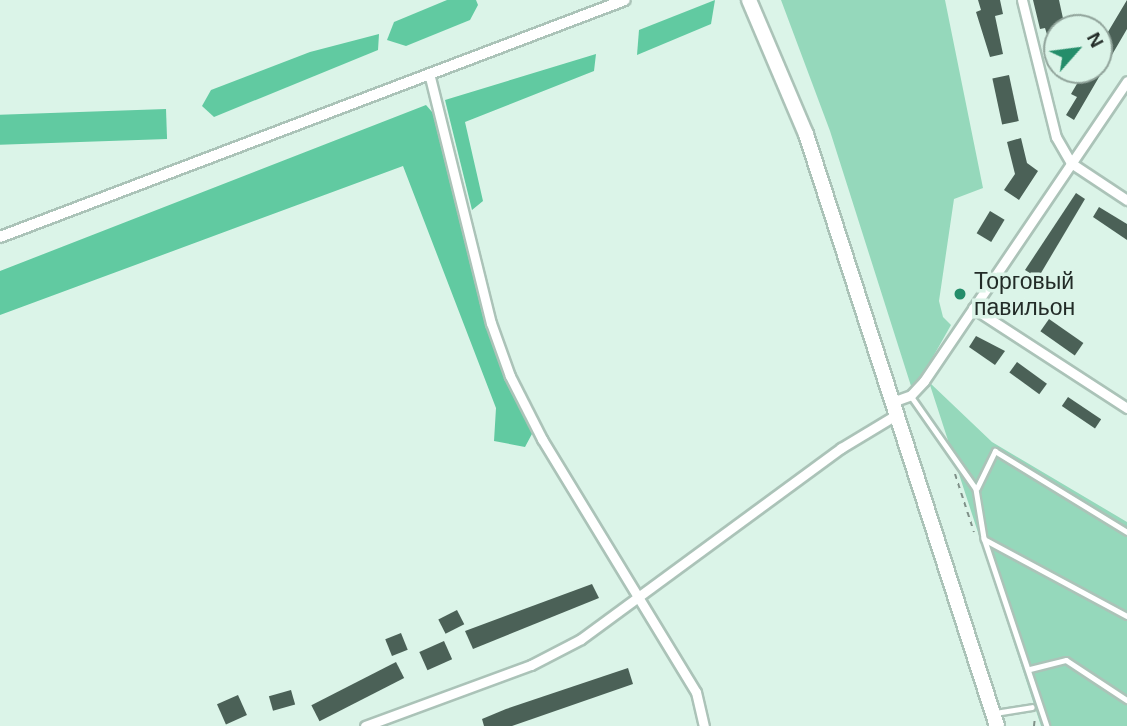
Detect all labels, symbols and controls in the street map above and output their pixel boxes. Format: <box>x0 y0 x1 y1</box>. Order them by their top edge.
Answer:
north arrow <box>1043 14 1113 84</box>
text: N <box>1083 29 1108 51</box>
place label: Торговый павильон <box>974 267 1075 321</box>
marker: Торговый павильон <box>952 286 968 302</box>

